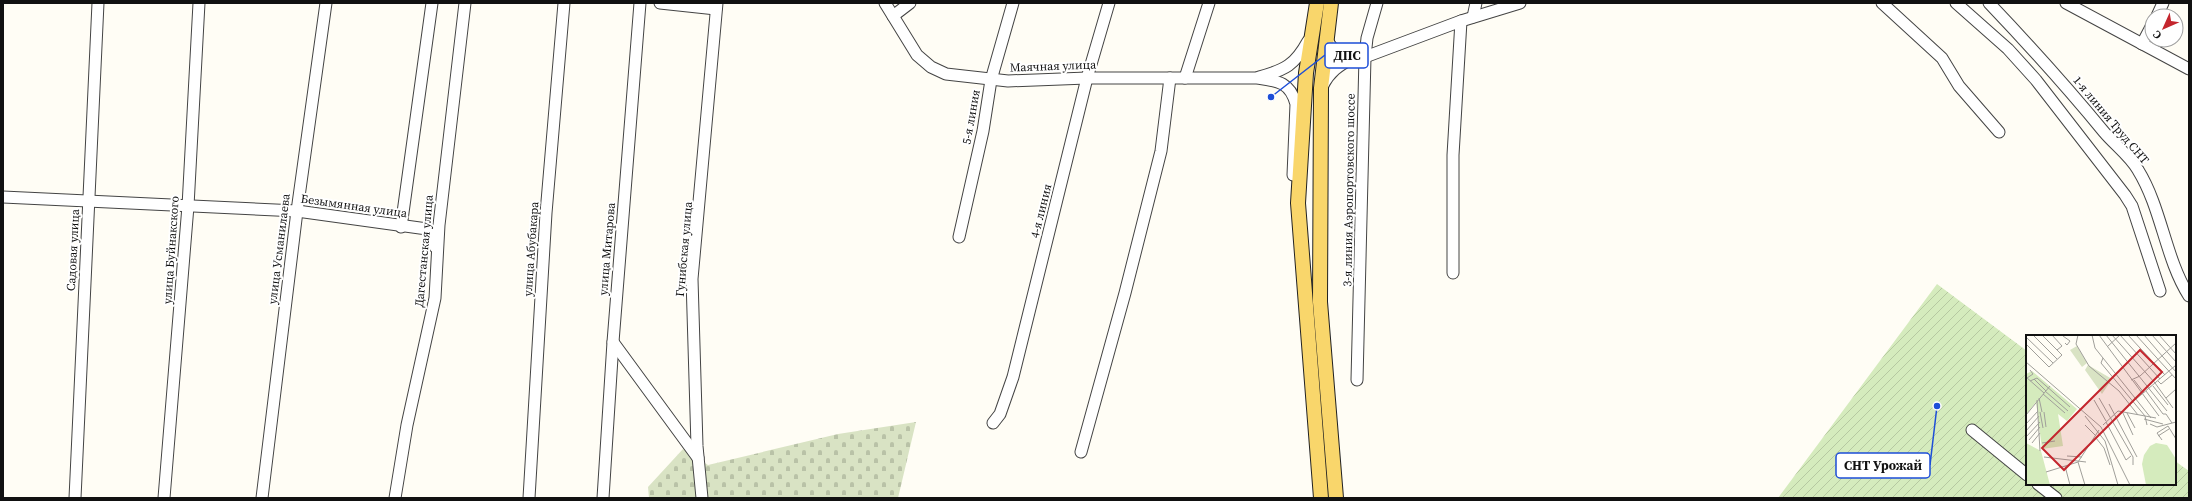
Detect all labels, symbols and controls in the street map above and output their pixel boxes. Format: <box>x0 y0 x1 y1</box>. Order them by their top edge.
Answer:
north arrow <box>2144 8 2184 48</box>
text: С <box>2149 27 2165 42</box>
callout: ДПС <box>1325 43 1368 68</box>
text: ДПС <box>1334 47 1361 64</box>
street label: Маячная улица <box>1010 56 1097 76</box>
street label: 1-я линия Труд СНТ <box>2069 73 2153 168</box>
street label: 5-я линия <box>958 88 984 146</box>
street label: 3-я линия Аэропортовского шоссе <box>1339 93 1359 287</box>
street label: 4-я линия <box>1027 182 1055 240</box>
street label: Безымянная улица <box>300 191 409 222</box>
street label: улица Усманилаева <box>264 192 294 305</box>
street label: Дагестанская улица <box>411 193 437 308</box>
street label: улица Буйнакского <box>159 195 183 305</box>
street label: улица Абубакара <box>520 200 542 297</box>
street label: Гунибская улица <box>672 200 696 297</box>
street label: улица Митарова <box>595 201 619 296</box>
street label: Садовая улица <box>63 208 83 292</box>
inset map <box>2026 335 2176 485</box>
callout: СНТ Урожай <box>1836 453 1930 478</box>
text: СНТ Урожай <box>1844 457 1922 474</box>

